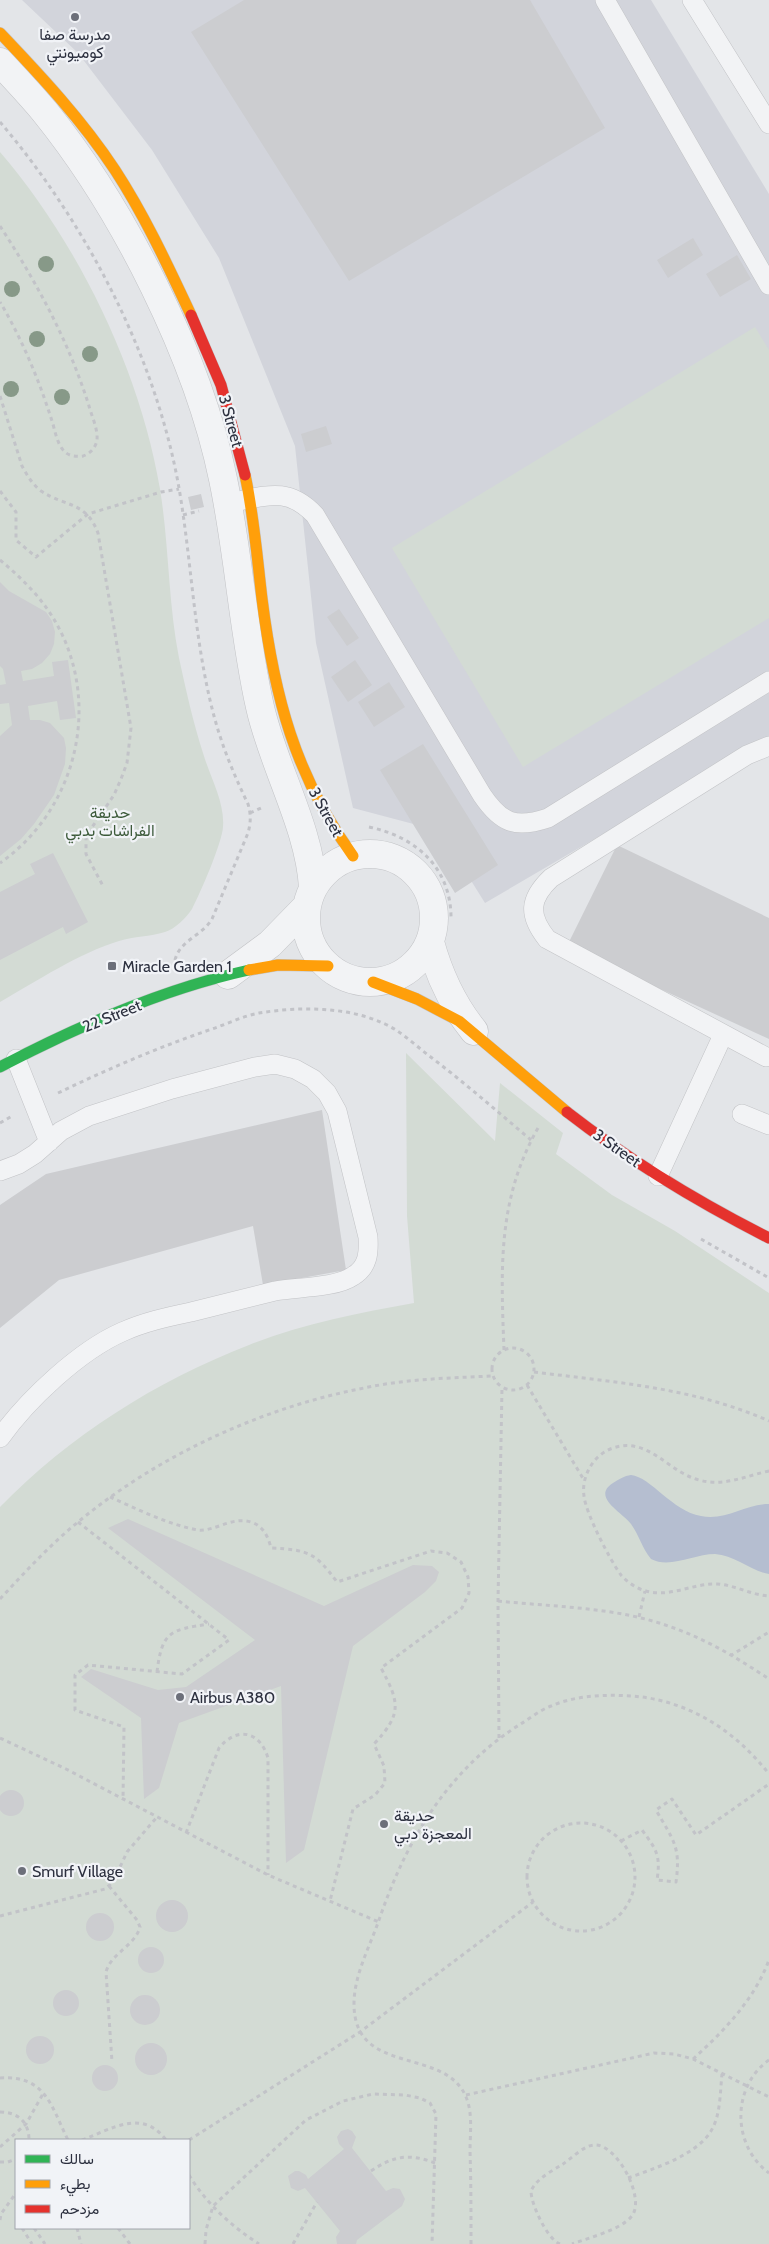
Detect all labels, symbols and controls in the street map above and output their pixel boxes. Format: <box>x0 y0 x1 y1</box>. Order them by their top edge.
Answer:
marker: مدرسة صفا كوميونتي <box>69 11 81 23</box>
place label: مدرسة صفا كوميونتي <box>39 25 111 66</box>
street label: 3 Street <box>215 393 247 450</box>
street label: 3 Street <box>305 784 348 840</box>
park label: حديقة الفراشات بدبي <box>65 803 155 844</box>
place label: Miracle Garden 1 <box>122 957 232 976</box>
marker: Miracle Garden 1 <box>106 960 118 972</box>
street label: 22 Street <box>80 995 145 1036</box>
street label: 3 Street <box>590 1125 645 1171</box>
place label: Airbus A380 <box>190 1688 275 1707</box>
marker: Airbus A380 <box>174 1691 186 1703</box>
place label: حديقة المعجزة دبي <box>394 1806 472 1847</box>
marker: حديقة المعجزة دبي <box>378 1818 390 1830</box>
place label: Smurf Village <box>32 1862 123 1881</box>
marker: Smurf Village <box>16 1865 28 1877</box>
legend <box>15 2139 190 2229</box>
text: سالك <box>60 2150 94 2168</box>
text: بطيء <box>60 2175 90 2197</box>
text: مزدحم <box>60 2200 99 2219</box>

